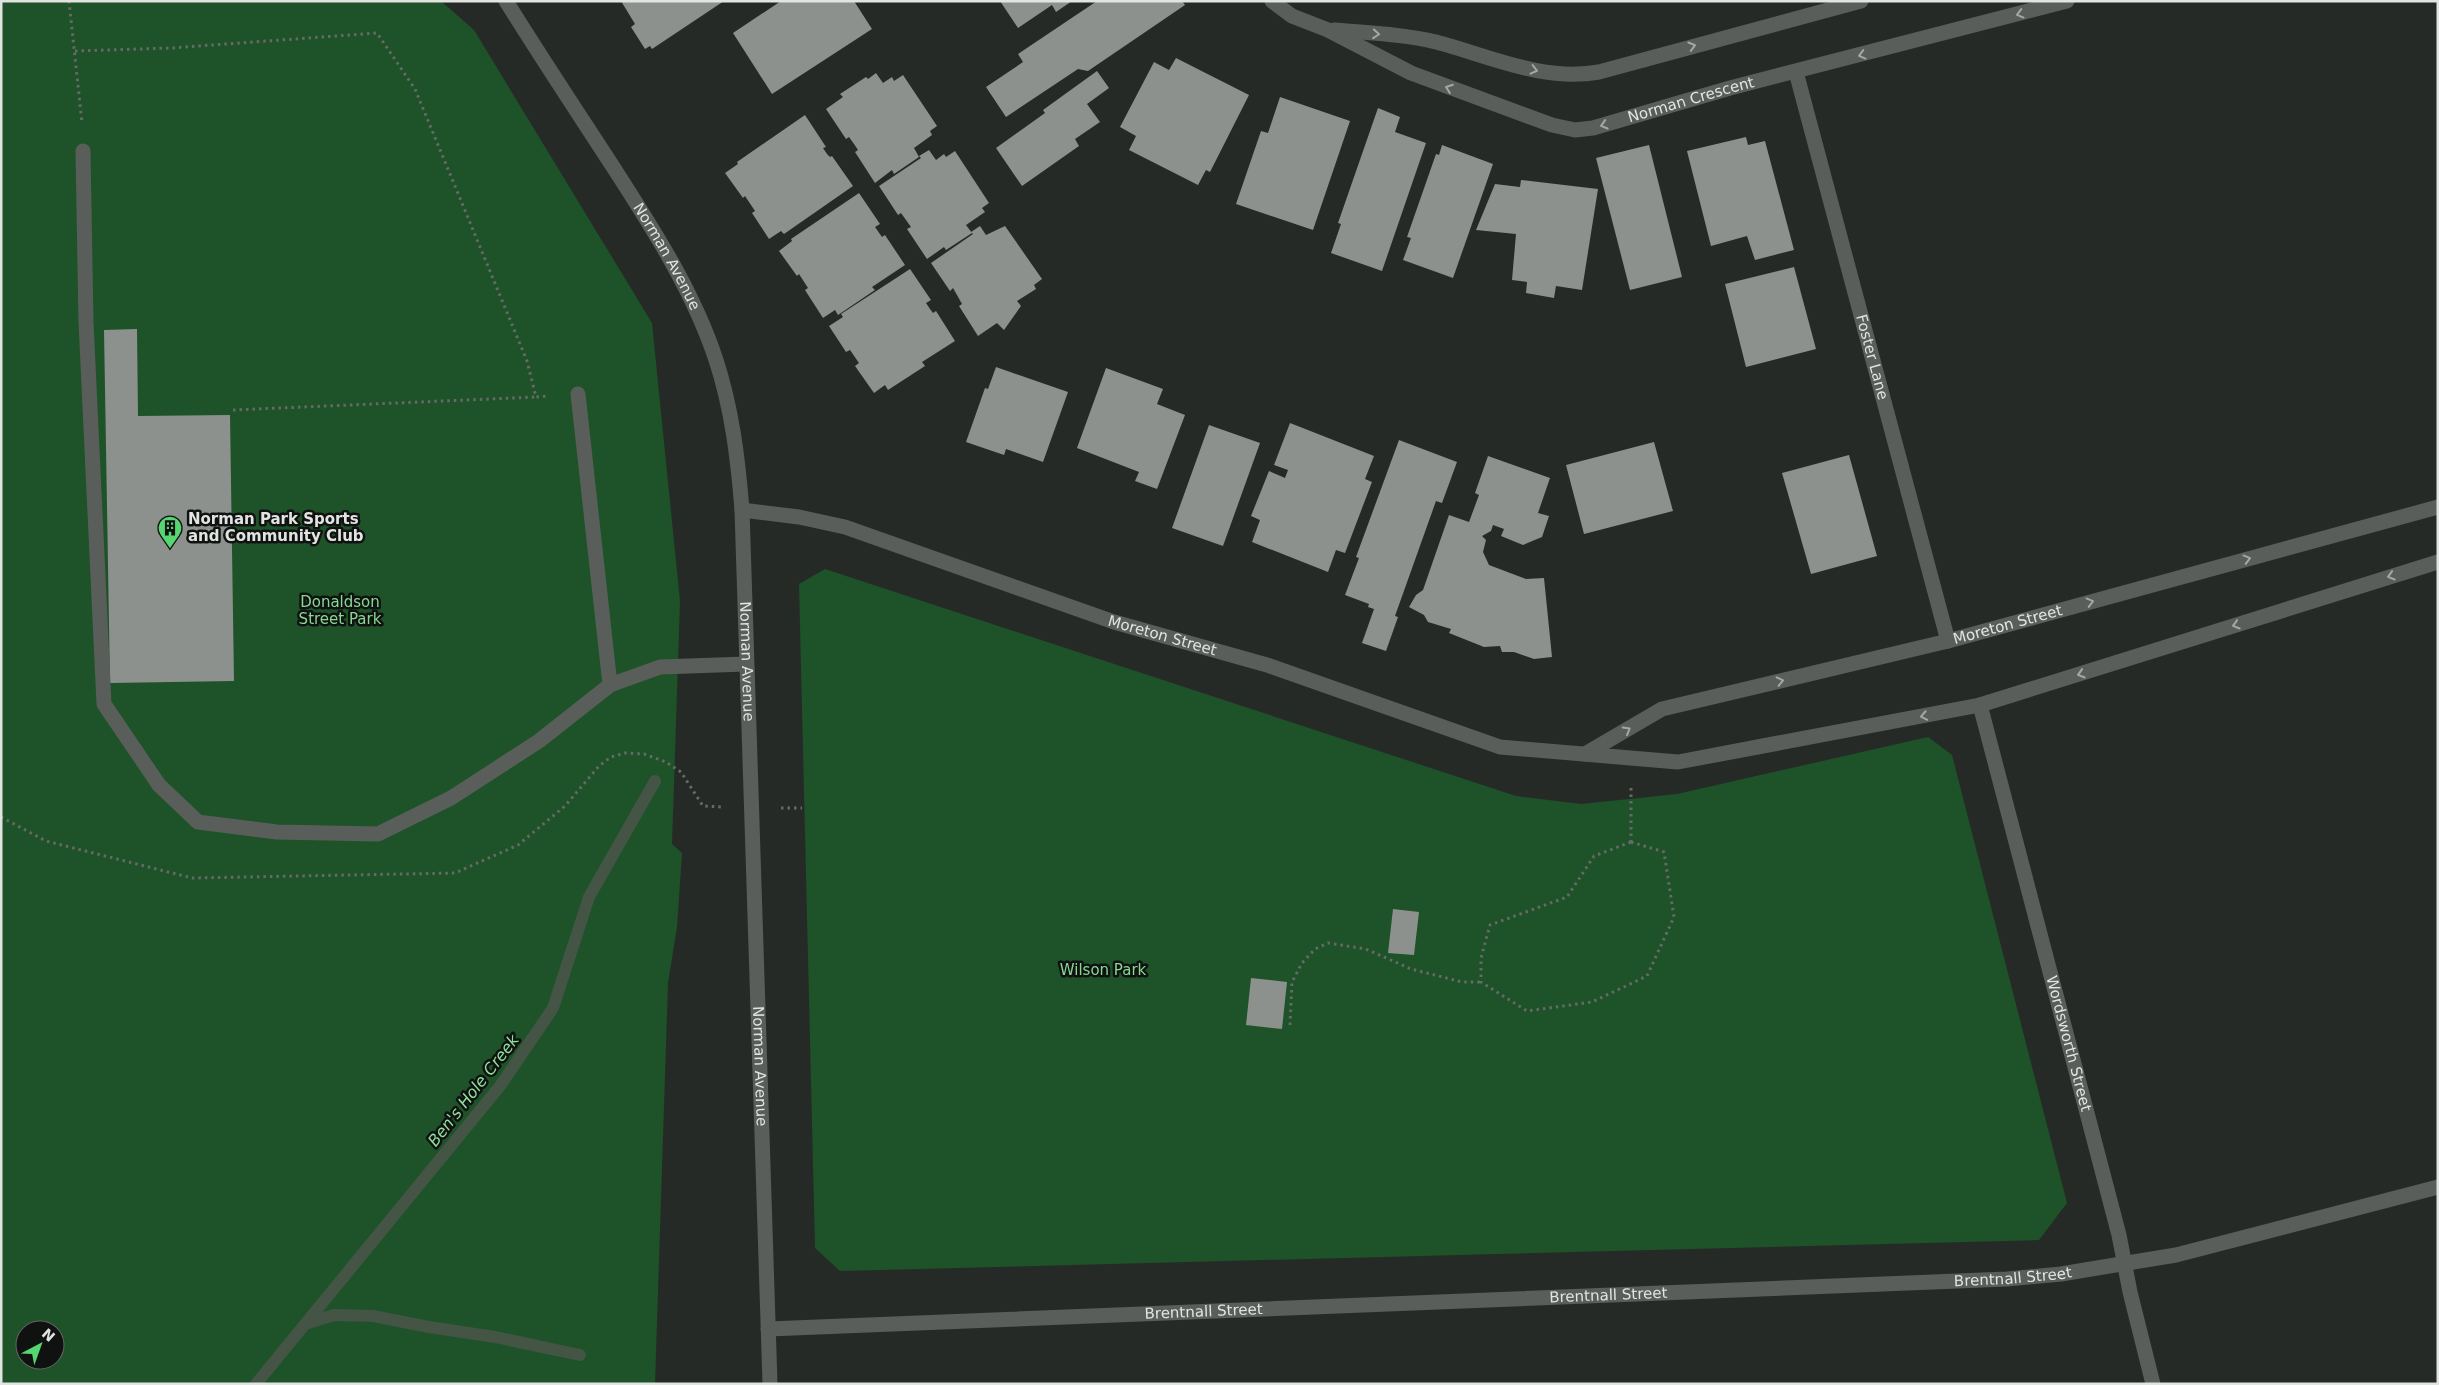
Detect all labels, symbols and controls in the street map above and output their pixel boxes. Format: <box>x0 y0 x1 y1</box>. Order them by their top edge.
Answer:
one-way arrow <box>2016 8 2024 18</box>
one-way arrow <box>1373 28 1381 39</box>
one-way arrow <box>1688 41 1696 51</box>
one-way arrow <box>1859 49 1867 59</box>
one-way arrow <box>1530 65 1538 75</box>
street label: Norman Crescent <box>1626 73 1756 126</box>
one-way arrow <box>1446 84 1454 94</box>
one-way arrow <box>1600 119 1609 130</box>
street label: Norman Avenue <box>629 199 704 313</box>
street label: Foster Lane <box>1852 312 1892 402</box>
place label: Norman Park Sports and Community Club <box>188 510 364 545</box>
building icon: Norman Park Sports and Community Club <box>157 515 183 549</box>
one-way arrow <box>2243 555 2251 565</box>
one-way arrow <box>2388 571 2396 581</box>
park label: Donaldson Street Park <box>299 593 382 628</box>
one-way arrow <box>2086 597 2095 608</box>
street label: Norman Avenue <box>736 601 758 722</box>
street label: Moreton Street <box>1951 601 2064 648</box>
street label: Moreton Street <box>1106 612 1219 659</box>
one-way arrow <box>2233 619 2241 629</box>
one-way arrow <box>2077 668 2086 678</box>
one-way arrow <box>1776 676 1785 687</box>
one-way arrow <box>1920 710 1929 720</box>
one-way arrow <box>1621 726 1630 736</box>
park label: Wilson Park <box>1060 961 1147 979</box>
street label: Wordsworth Street <box>2042 974 2095 1114</box>
street label: Norman Avenue <box>749 1006 771 1127</box>
water label: Ben's Hole Creek <box>424 1030 523 1150</box>
street label: Brentnall Street <box>1954 1263 2073 1290</box>
street label: Brentnall Street <box>1549 1284 1668 1306</box>
street label: Brentnall Street <box>1144 1300 1263 1323</box>
north arrow <box>15 1320 65 1370</box>
text: N <box>39 1325 58 1345</box>

